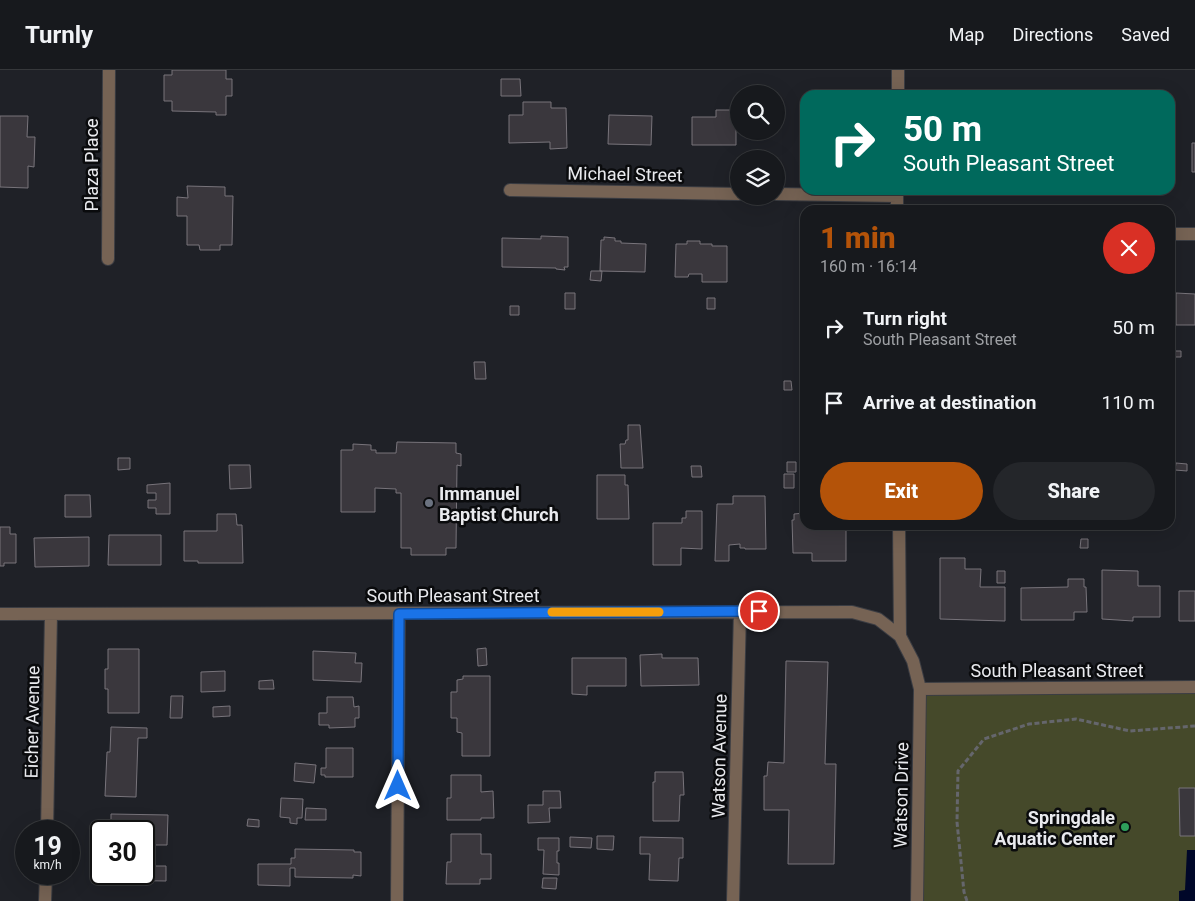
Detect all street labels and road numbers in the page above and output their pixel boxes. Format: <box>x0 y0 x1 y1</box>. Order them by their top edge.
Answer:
street label: Plaza Place <box>81 118 102 212</box>
street label: Michael Street <box>567 162 683 186</box>
street label: South Pleasant Street <box>366 585 540 606</box>
street label: South Pleasant Street <box>970 660 1144 681</box>
street label: Eicher Avenue <box>21 665 43 779</box>
street label: Watson Avenue <box>707 694 731 818</box>
street label: Watson Drive <box>890 742 912 848</box>

